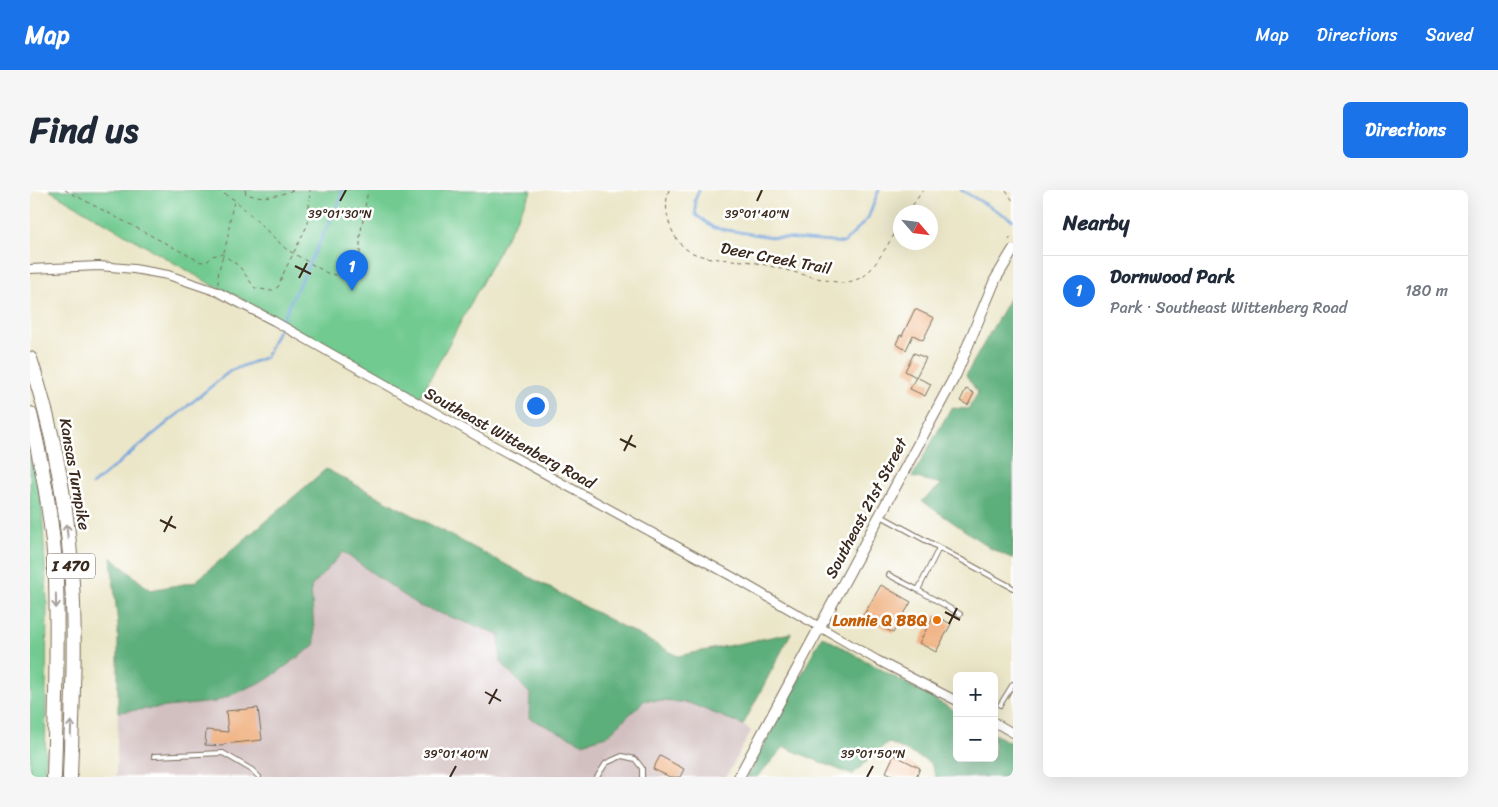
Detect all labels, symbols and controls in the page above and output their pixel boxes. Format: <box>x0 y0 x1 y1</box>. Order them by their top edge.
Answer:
text: Map <box>25 14 69 56</box>
text: Map <box>1256 19 1289 51</box>
text: Directions <box>1317 19 1398 51</box>
text: Saved <box>1426 19 1473 51</box>
text: Find us <box>30 99 138 161</box>
button: Directions <box>1343 102 1468 158</box>
text: 39°01'30"N <box>308 203 373 225</box>
text: 39°01'40"N <box>725 203 790 225</box>
text: Nearby <box>1063 204 1129 242</box>
north arrow <box>893 205 938 250</box>
street label: Deer Creek Trail <box>718 233 834 283</box>
pin: 1 <box>336 250 368 291</box>
text: Dornwood Park <box>1110 260 1235 293</box>
text: 1 <box>1076 276 1082 305</box>
text: 180 m <box>1405 276 1448 305</box>
text: Park · Southeast Wittenberg Road <box>1110 293 1347 322</box>
street label: Southeast Wittenberg Road <box>419 379 602 498</box>
your location <box>523 393 549 419</box>
street label: Kansas Turnpike <box>51 416 99 532</box>
street label: Southeast 21st Street <box>817 432 916 584</box>
one-way arrow <box>62 523 72 539</box>
road number: I 470 <box>47 554 95 578</box>
one-way arrow <box>51 592 61 608</box>
place label: Lonnie Q BBQ <box>833 606 928 635</box>
marker: Lonnie Q BBQ <box>931 614 943 626</box>
map controls <box>953 672 998 762</box>
button: + <box>953 672 998 717</box>
button: − <box>953 717 998 762</box>
one-way arrow <box>67 721 76 737</box>
text: 39°01'40"N <box>424 743 489 765</box>
text: 39°01'50"N <box>841 743 906 765</box>

